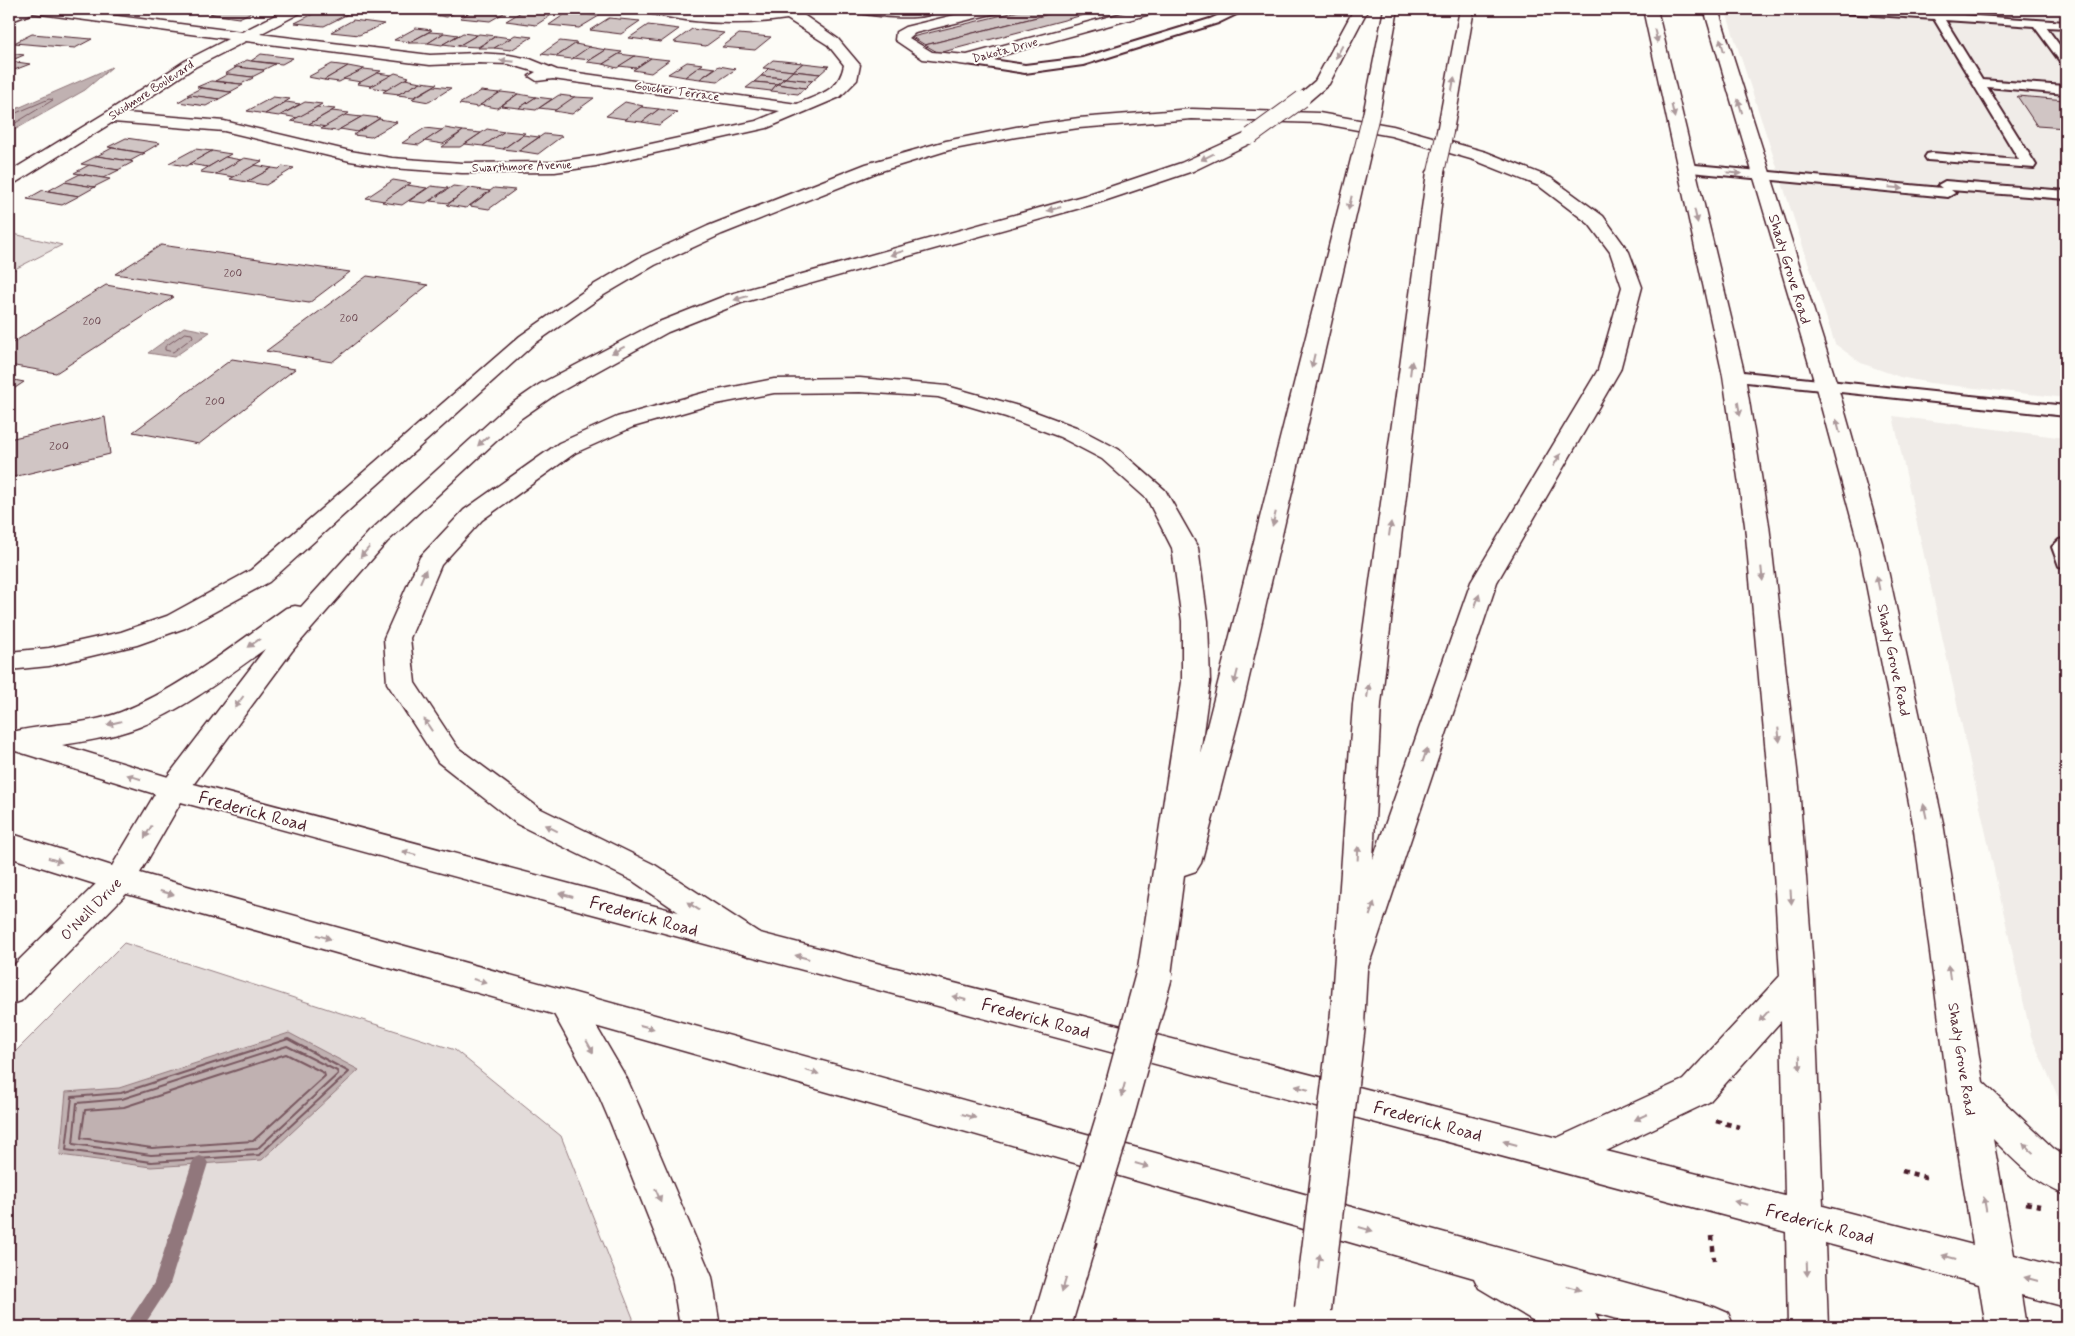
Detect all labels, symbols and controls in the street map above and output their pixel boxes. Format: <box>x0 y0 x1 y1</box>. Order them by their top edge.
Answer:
one-way arrow <box>1652 29 1660 44</box>
street label: Dakota Drive <box>971 35 1040 67</box>
one-way arrow <box>1718 38 1726 53</box>
one-way arrow <box>1335 45 1343 60</box>
street label: Skidmore Boulevard <box>106 57 197 124</box>
one-way arrow <box>499 57 515 65</box>
one-way arrow <box>1450 75 1458 91</box>
street label: Goucher Terrace <box>633 78 720 106</box>
one-way arrow <box>1736 98 1744 113</box>
one-way arrow <box>1669 104 1677 119</box>
one-way arrow <box>1200 153 1215 161</box>
street label: Swarthmore Avenue <box>472 157 573 177</box>
one-way arrow <box>1726 169 1742 177</box>
one-way arrow <box>1888 185 1904 193</box>
one-way arrow <box>1346 195 1354 210</box>
one-way arrow <box>1046 205 1061 213</box>
one-way arrow <box>1692 208 1700 223</box>
street label: Shady Grove Road <box>1763 212 1815 327</box>
one-way arrow <box>890 249 905 257</box>
house number: 200 <box>224 267 242 281</box>
one-way arrow <box>733 294 748 302</box>
house number: 200 <box>340 312 358 326</box>
house number: 200 <box>83 315 101 329</box>
one-way arrow <box>610 346 625 355</box>
one-way arrow <box>1309 353 1317 368</box>
one-way arrow <box>1407 360 1415 376</box>
house number: 200 <box>205 394 225 410</box>
one-way arrow <box>1735 401 1743 417</box>
one-way arrow <box>1834 419 1842 434</box>
one-way arrow <box>478 435 490 447</box>
house number: 200 <box>49 439 69 455</box>
one-way arrow <box>1553 454 1562 467</box>
one-way arrow <box>1270 511 1278 526</box>
one-way arrow <box>1386 521 1394 537</box>
one-way arrow <box>359 545 371 557</box>
one-way arrow <box>1758 566 1766 582</box>
one-way arrow <box>419 569 427 583</box>
one-way arrow <box>1874 576 1882 591</box>
one-way arrow <box>1474 593 1482 608</box>
street label: Shady Grove Road <box>1871 602 1915 718</box>
one-way arrow <box>248 638 261 648</box>
one-way arrow <box>1231 669 1239 684</box>
one-way arrow <box>1364 682 1372 698</box>
one-way arrow <box>234 695 244 709</box>
one-way arrow <box>106 719 121 727</box>
one-way arrow <box>424 719 433 732</box>
one-way arrow <box>1775 728 1783 744</box>
one-way arrow <box>1421 747 1429 762</box>
one-way arrow <box>127 773 142 781</box>
street label: Frederick Road <box>196 786 310 838</box>
one-way arrow <box>1921 804 1929 819</box>
one-way arrow <box>544 824 559 832</box>
one-way arrow <box>144 825 153 838</box>
one-way arrow <box>1354 844 1362 860</box>
one-way arrow <box>401 849 417 857</box>
one-way arrow <box>48 857 63 864</box>
street label: O'Neill Drive <box>57 874 127 945</box>
one-way arrow <box>160 890 175 898</box>
one-way arrow <box>1788 890 1796 906</box>
one-way arrow <box>558 891 573 899</box>
street label: Frederick Road <box>587 891 701 943</box>
one-way arrow <box>687 901 700 911</box>
one-way arrow <box>1369 901 1376 916</box>
one-way arrow <box>316 933 331 941</box>
one-way arrow <box>794 953 809 961</box>
one-way arrow <box>1945 964 1953 980</box>
one-way arrow <box>473 977 488 985</box>
street label: Frederick Road <box>979 993 1093 1045</box>
one-way arrow <box>952 994 967 1002</box>
street label: Shady Grove Road <box>1942 1001 1980 1117</box>
one-way arrow <box>1758 1009 1770 1021</box>
one-way arrow <box>639 1023 654 1031</box>
one-way arrow <box>586 1040 594 1055</box>
one-way arrow <box>1796 1056 1804 1072</box>
one-way arrow <box>805 1069 820 1077</box>
one-way arrow <box>1118 1083 1126 1098</box>
one-way arrow <box>1295 1084 1310 1092</box>
street label: Frederick Road <box>1371 1096 1485 1148</box>
one-way arrow <box>961 1113 976 1121</box>
one-way arrow <box>1634 1113 1648 1121</box>
one-way arrow <box>1503 1139 1518 1147</box>
one-way arrow <box>2022 1142 2034 1154</box>
one-way arrow <box>1134 1161 1149 1169</box>
one-way arrow <box>654 1188 662 1202</box>
one-way arrow <box>1981 1196 1989 1212</box>
one-way arrow <box>1734 1199 1749 1207</box>
street label: Frederick Road <box>1763 1199 1877 1251</box>
one-way arrow <box>1358 1225 1373 1233</box>
one-way arrow <box>1315 1253 1323 1269</box>
one-way arrow <box>1942 1253 1957 1261</box>
one-way arrow <box>1803 1261 1811 1277</box>
one-way arrow <box>2024 1275 2039 1283</box>
one-way arrow <box>1059 1278 1067 1293</box>
one-way arrow <box>1566 1284 1581 1292</box>

